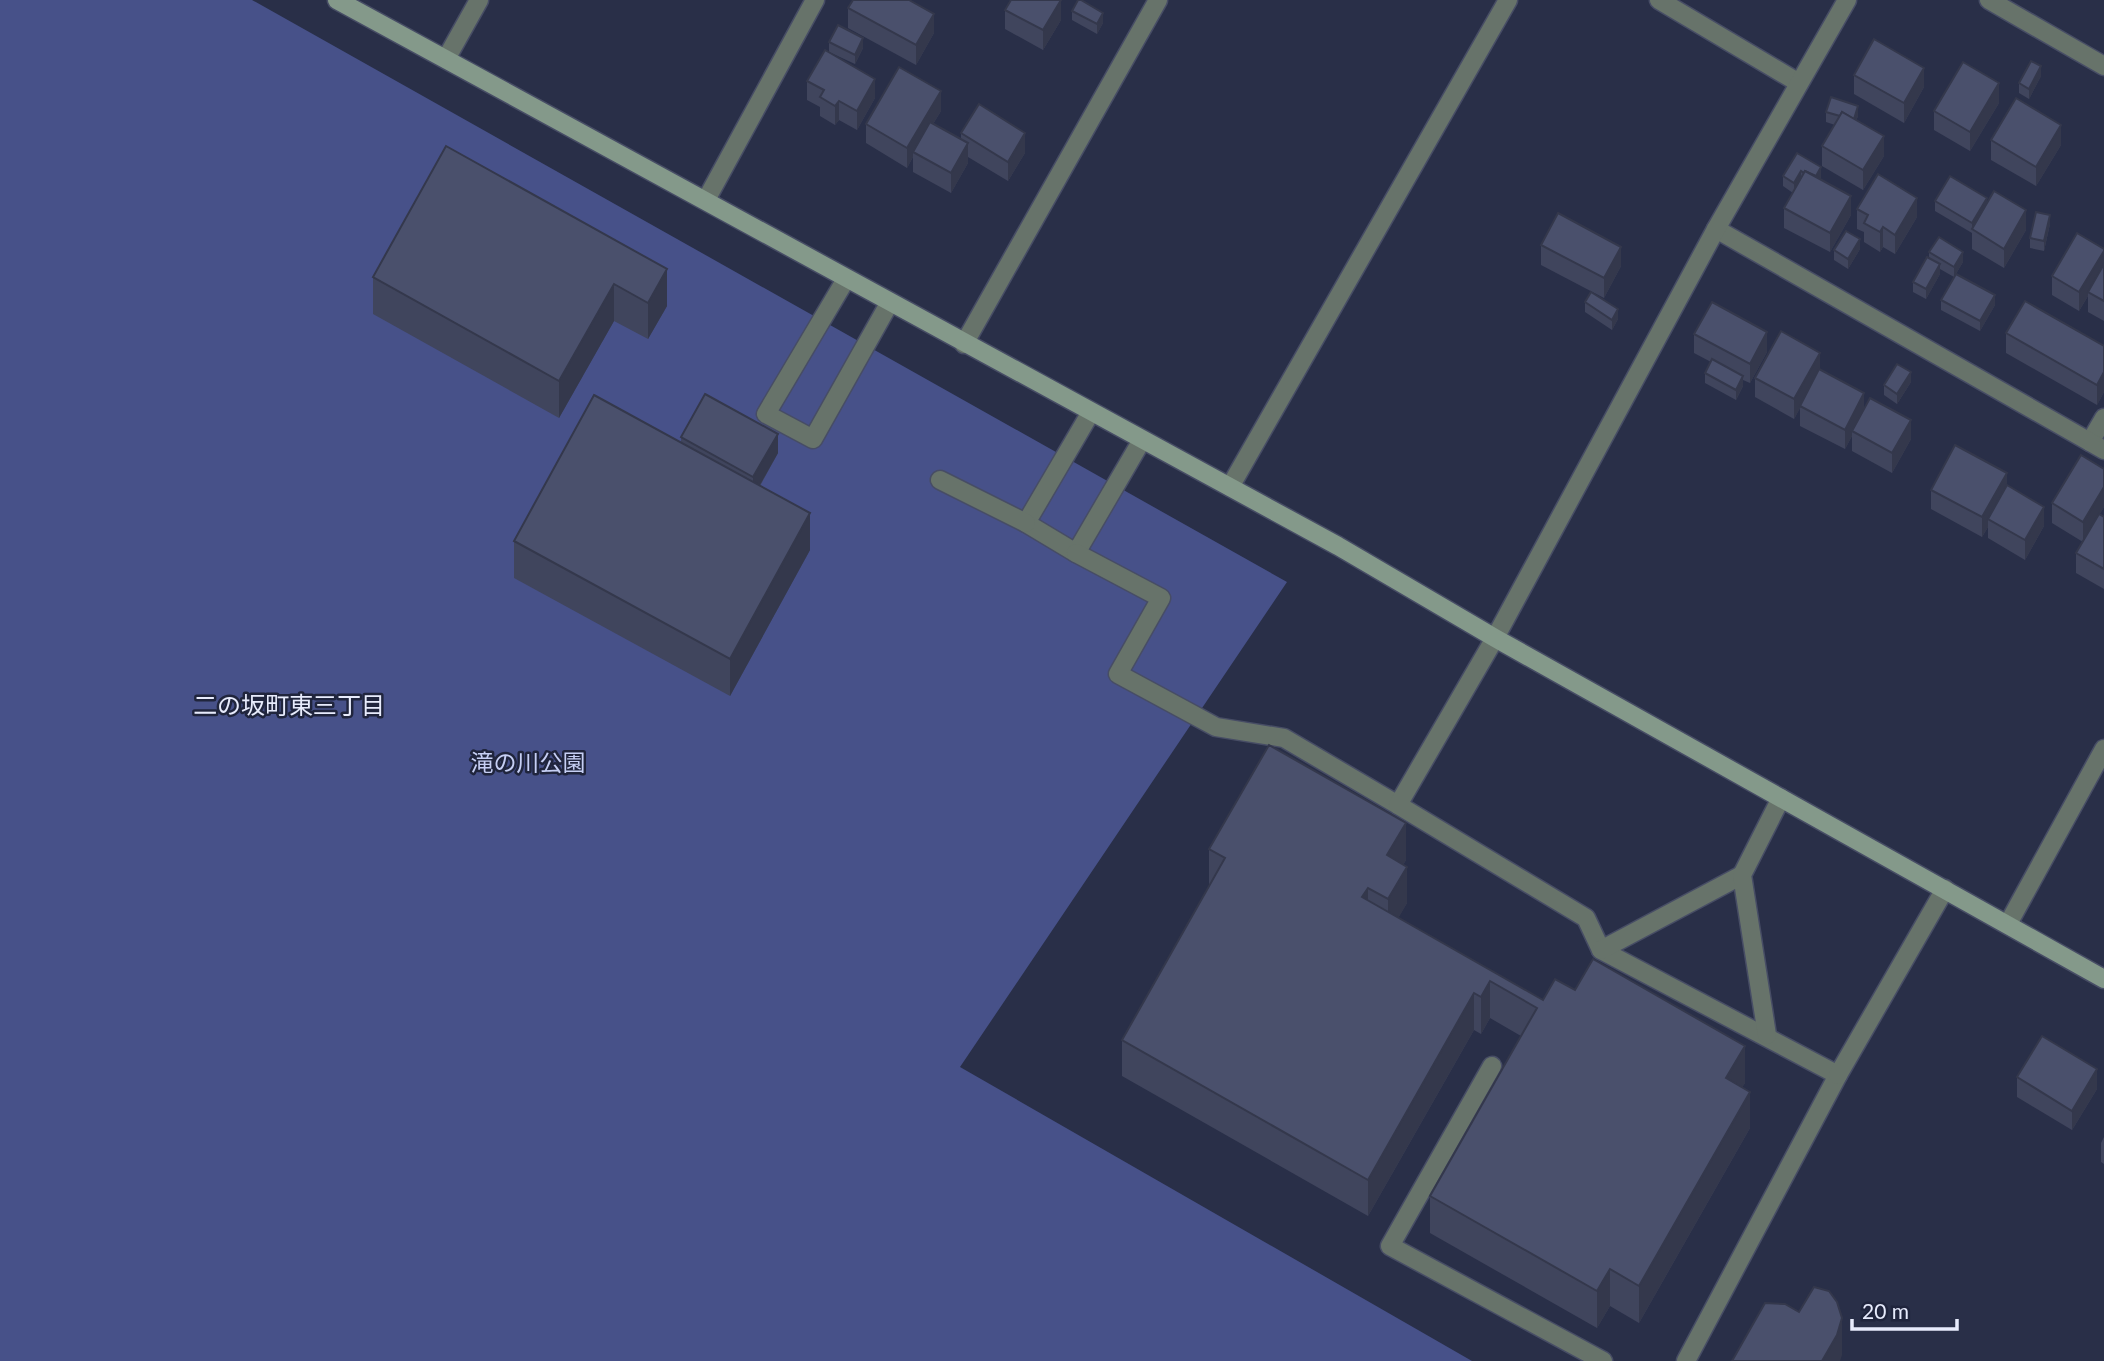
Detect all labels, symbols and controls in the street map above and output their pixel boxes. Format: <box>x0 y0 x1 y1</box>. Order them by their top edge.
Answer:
district label: 二の坂町東三丁目 <box>193 690 385 719</box>
park label: 滝の川公園 <box>471 748 586 776</box>
scale bar <box>1852 1288 1957 1332</box>
text: 20 m <box>1862 1298 1909 1323</box>

